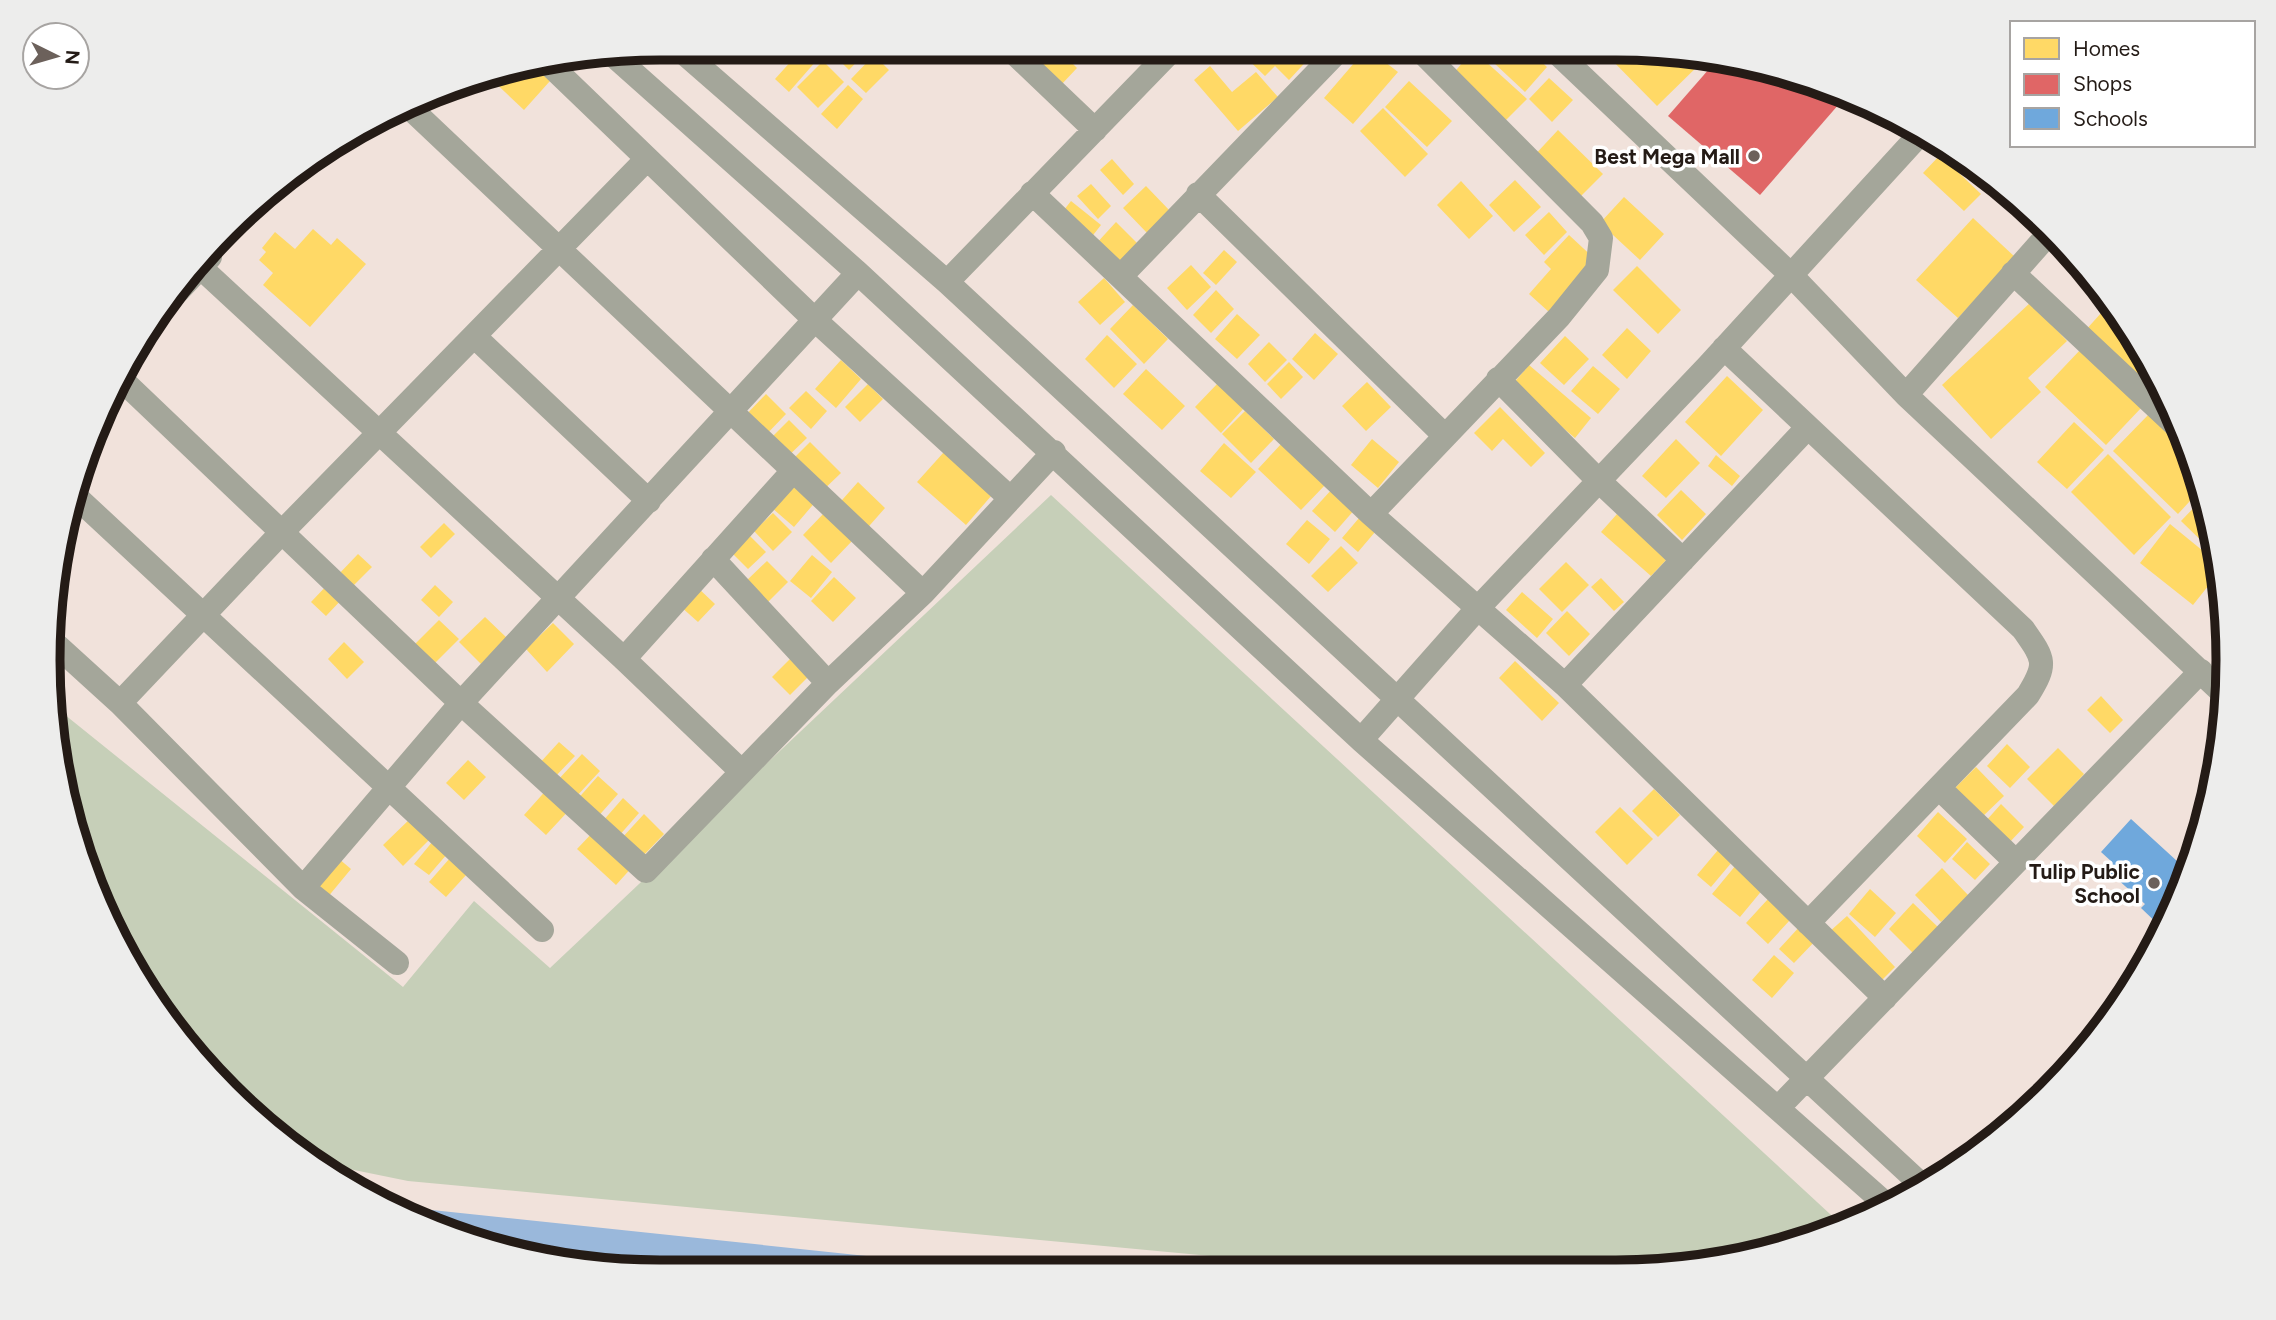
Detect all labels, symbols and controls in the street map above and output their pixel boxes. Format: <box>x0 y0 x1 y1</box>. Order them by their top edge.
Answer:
north arrow <box>21 21 91 91</box>
legend <box>2010 21 2255 147</box>
text: Homes <box>2073 36 2140 61</box>
text: N <box>60 49 85 66</box>
text: Shops <box>2073 71 2132 96</box>
text: Schools <box>2073 106 2148 131</box>
place label: Best Mega Mall <box>1594 144 1740 169</box>
marker: Best Mega Mall <box>1746 148 1762 164</box>
place label: Tulip Public School <box>2029 859 2141 908</box>
marker: Tulip Public School <box>2146 875 2162 891</box>

